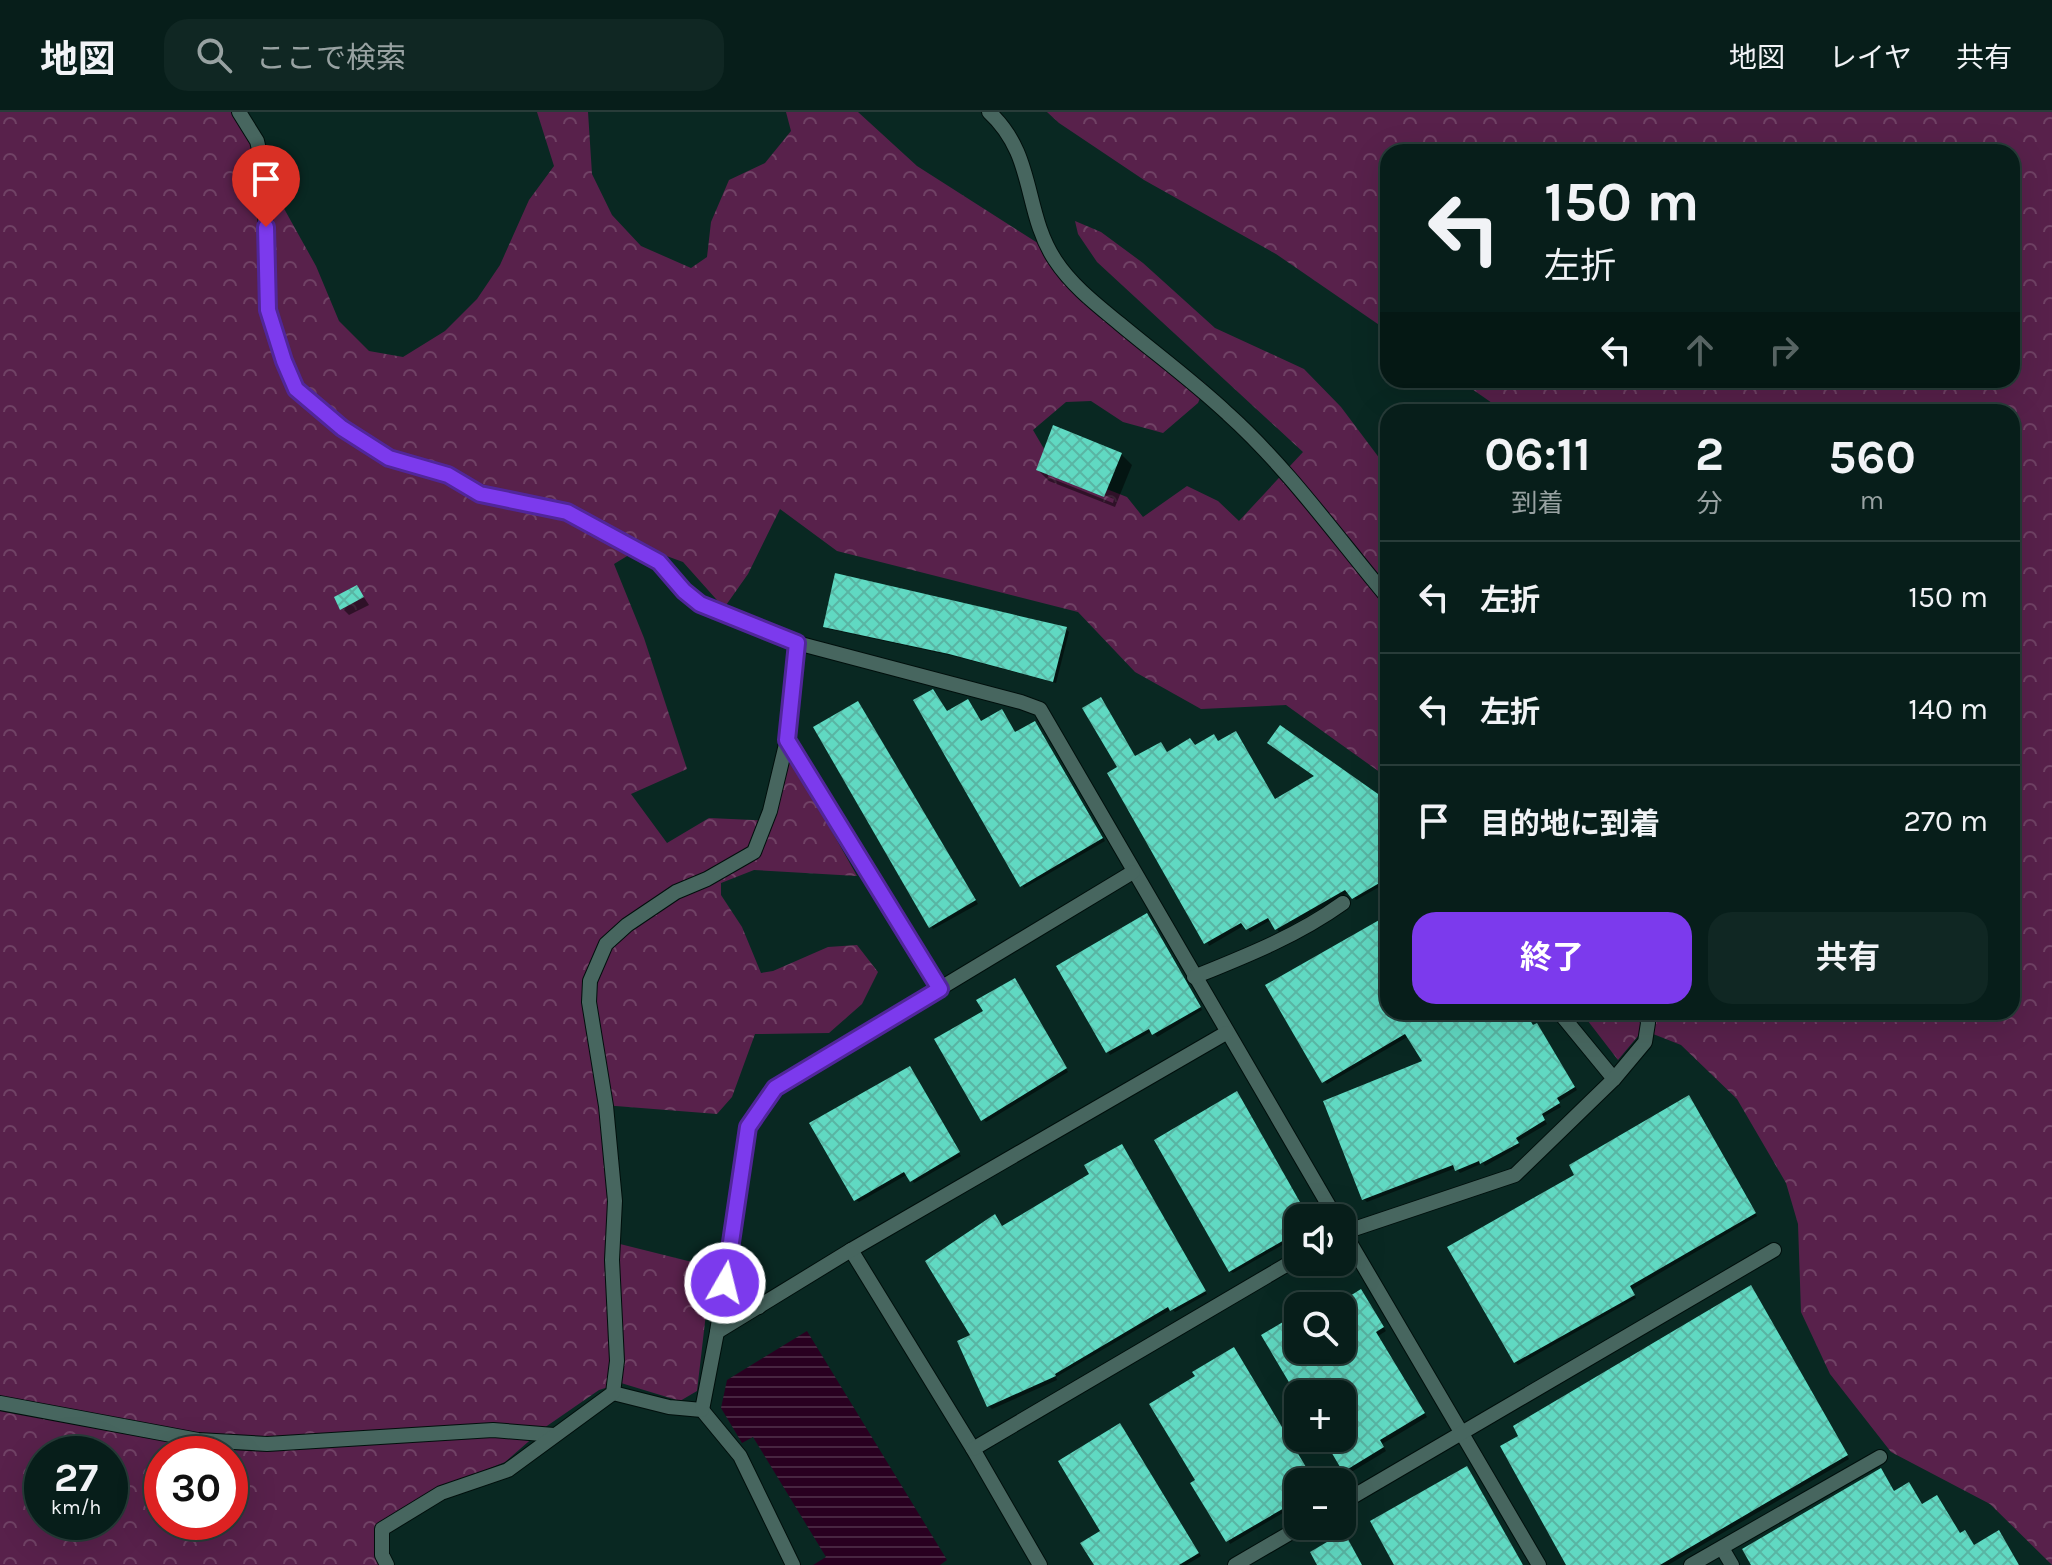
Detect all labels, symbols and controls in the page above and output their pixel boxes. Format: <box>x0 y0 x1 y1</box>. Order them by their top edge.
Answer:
search box <box>164 19 724 91</box>
icon: search <box>192 33 236 77</box>
text: 地図 <box>40 37 116 82</box>
text: ここで検索 <box>256 40 406 76</box>
text: 地図 <box>1729 41 1785 74</box>
text: レイヤ <box>1829 41 1912 74</box>
text: 共有 <box>1956 41 2012 74</box>
pin <box>232 145 300 227</box>
icon: arrive <box>244 157 288 201</box>
text: 150 m <box>1544 169 1699 234</box>
icon: left <box>1412 176 1516 280</box>
text: 左折 <box>1544 245 1616 287</box>
icon: left <box>1594 328 1638 372</box>
icon: ahead <box>1678 328 1722 372</box>
icon: right <box>1762 328 1806 372</box>
text: 06:11 <box>1484 426 1591 482</box>
text: 2 <box>1695 426 1724 482</box>
text: 560 <box>1828 429 1916 485</box>
text: m <box>1860 485 1884 516</box>
text: 到着 <box>1512 488 1564 519</box>
text: 分 <box>1697 488 1723 519</box>
icon: left <box>1412 575 1456 619</box>
text: 150 m <box>1908 579 1988 615</box>
text: 左折 <box>1480 582 1540 618</box>
icon: left <box>1412 687 1456 731</box>
text: 140 m <box>1908 691 1988 727</box>
text: 左折 <box>1480 694 1540 730</box>
icon: arrive <box>1412 799 1456 843</box>
text: 270 m <box>1904 803 1988 839</box>
text: 目的地に到着 <box>1480 806 1660 842</box>
button: 終了 <box>1412 912 1692 1004</box>
button: 共有 <box>1708 912 1988 1004</box>
map controls <box>1284 1204 1356 1540</box>
button: sound <box>1284 1204 1356 1276</box>
position arrow <box>683 1241 767 1325</box>
button: search <box>1284 1292 1356 1364</box>
button: + <box>1284 1380 1356 1452</box>
speed limit sign: 30 <box>144 1436 248 1540</box>
text: 27 <box>54 1454 98 1501</box>
button: − <box>1284 1468 1356 1540</box>
text: km/h <box>51 1496 101 1519</box>

